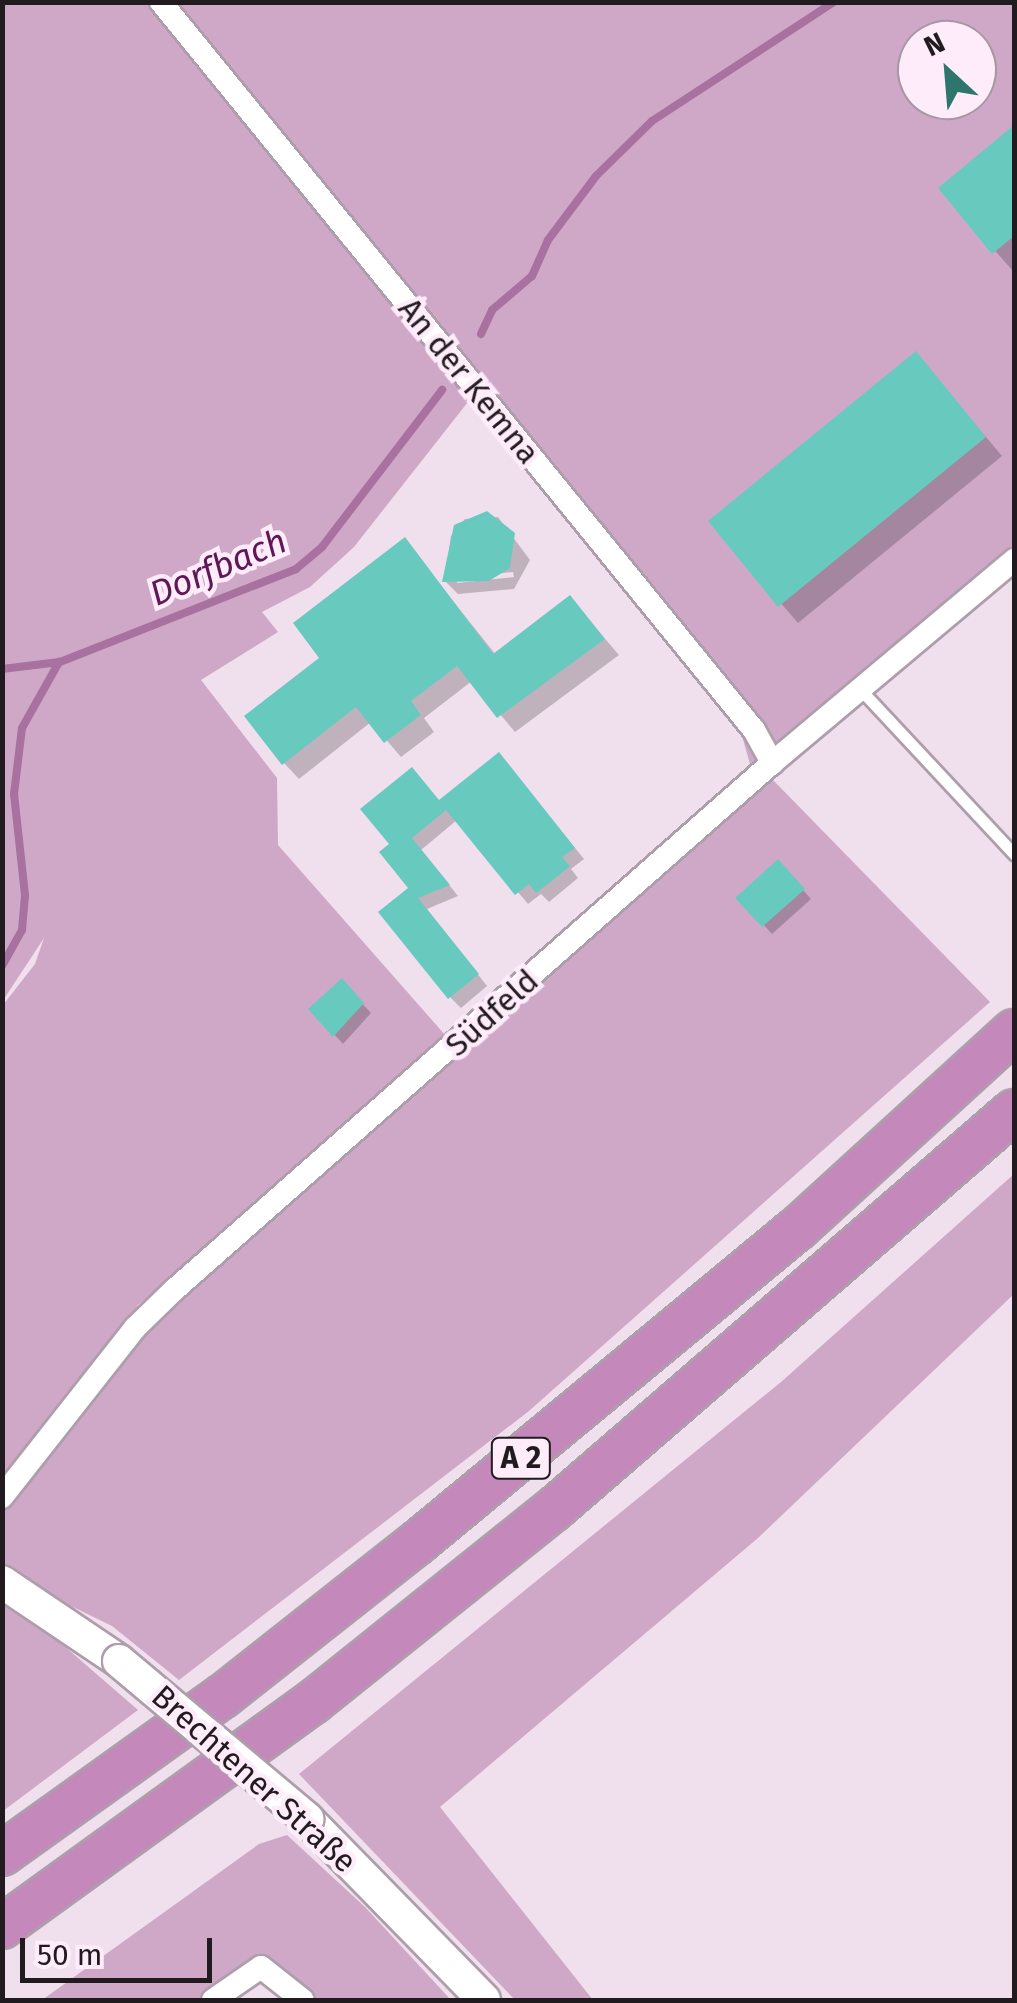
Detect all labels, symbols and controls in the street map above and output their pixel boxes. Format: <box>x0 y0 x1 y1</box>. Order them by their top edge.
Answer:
north arrow <box>897 20 997 120</box>
text: N <box>919 25 950 63</box>
street label: An der Kemna <box>390 290 548 472</box>
water label: Dorfbach <box>143 519 293 615</box>
street label: Südfeld <box>438 961 546 1065</box>
road number: A 2 <box>488 1433 554 1483</box>
street label: Brechtener Straße <box>144 1677 364 1881</box>
scale bar <box>25 1918 218 1980</box>
text: 50 m <box>37 1937 102 1973</box>

